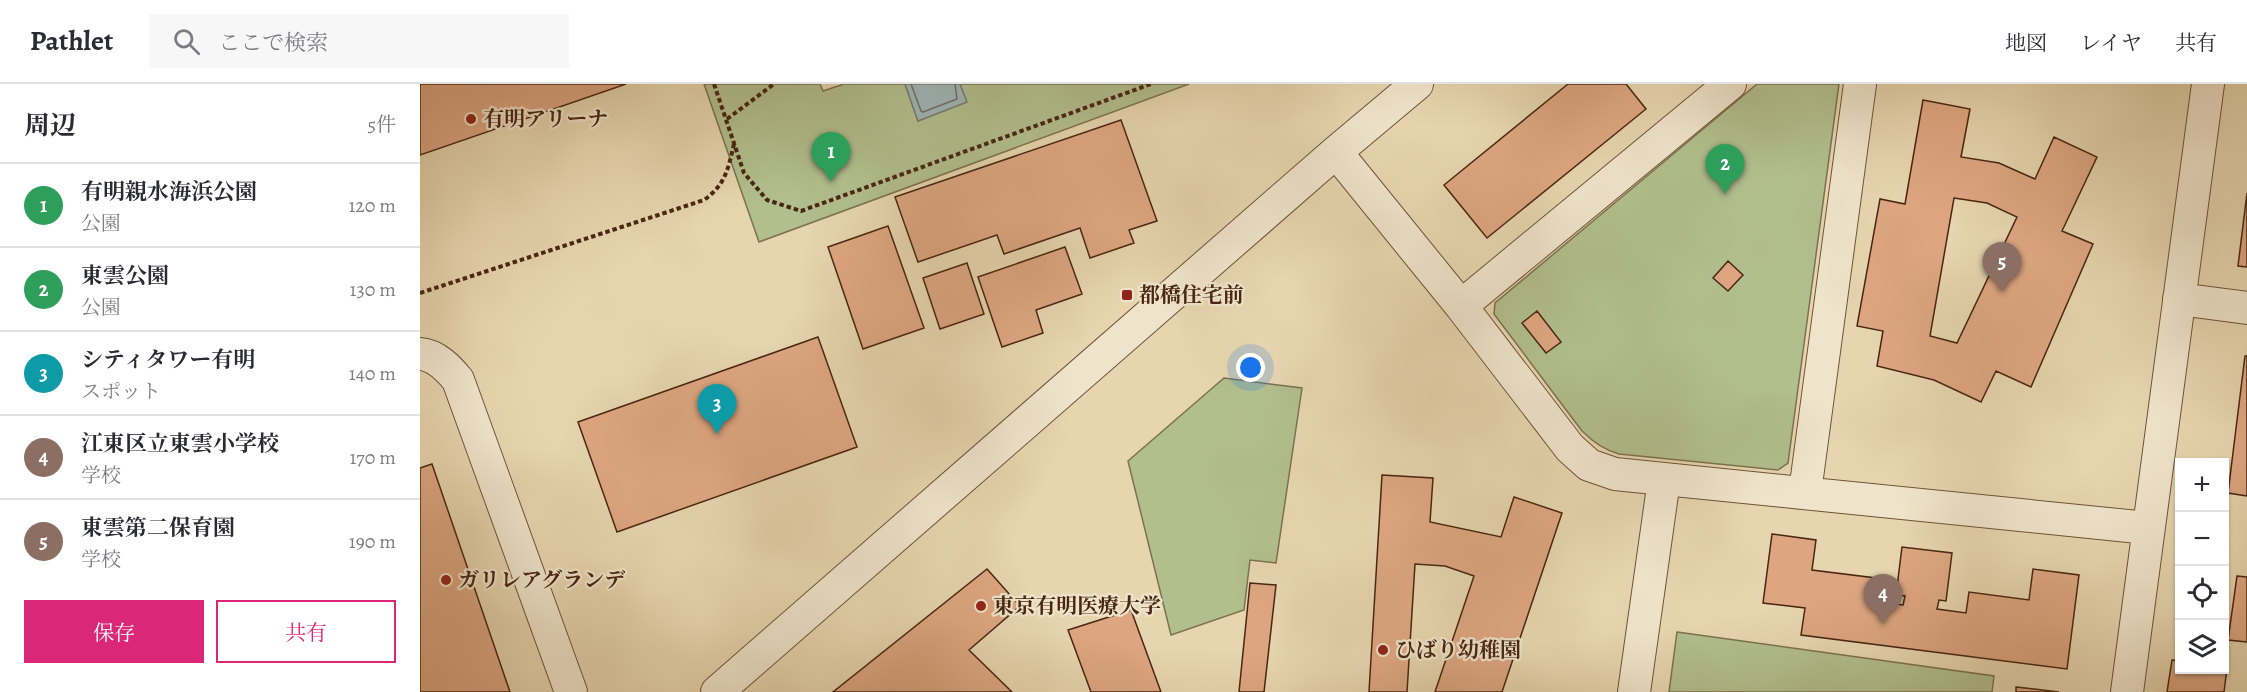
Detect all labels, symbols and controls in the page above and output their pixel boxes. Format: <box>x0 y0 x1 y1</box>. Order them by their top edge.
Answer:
search box <box>149 14 569 68</box>
text: Pathlet <box>30 22 113 60</box>
icon: search <box>170 25 203 58</box>
text: ここで検索 <box>218 28 328 58</box>
text: 地図 <box>2005 29 2047 57</box>
text: レイヤ <box>2080 29 2142 57</box>
text: 共有 <box>2175 29 2217 57</box>
place label: 有明アリーナ <box>483 105 608 133</box>
text: 周辺 <box>24 108 76 143</box>
text: 5件 <box>367 111 396 138</box>
marker: 有明アリーナ <box>464 112 478 126</box>
pin: 1 <box>812 132 850 182</box>
pin: 2 <box>1706 144 1744 194</box>
text: 有明親水海浜公園 <box>81 177 257 207</box>
text: 1 <box>40 192 47 219</box>
text: 120 m <box>348 192 396 219</box>
text: 公園 <box>81 210 121 237</box>
pin: 5 <box>1982 242 2022 292</box>
text: 東雲公園 <box>81 261 169 291</box>
text: 2 <box>39 276 48 303</box>
text: 130 m <box>350 276 396 303</box>
place label: 都橋住宅前 <box>1139 281 1244 309</box>
marker: 都橋住宅前 <box>1120 288 1134 302</box>
text: 公園 <box>81 294 121 321</box>
text: シティタワー有明 <box>81 345 255 375</box>
your location <box>1236 353 1265 382</box>
text: 3 <box>39 360 48 387</box>
text: 140 m <box>349 360 396 387</box>
text: スポット <box>81 378 161 405</box>
pin: 3 <box>698 384 736 434</box>
text: 江東区立東雲小学校 <box>81 429 279 459</box>
text: 4 <box>39 444 48 471</box>
text: 170 m <box>350 444 396 471</box>
map controls <box>2175 458 2229 674</box>
button: + <box>2175 458 2229 512</box>
text: 学校 <box>81 462 121 489</box>
button: − <box>2175 512 2229 566</box>
text: 東雲第二保育園 <box>81 513 235 543</box>
text: 5 <box>39 528 48 555</box>
text: 190 m <box>349 528 396 555</box>
text: 学校 <box>81 546 121 573</box>
place label: ガリレアグランデ <box>458 566 625 594</box>
button: locate <box>2175 566 2229 620</box>
marker: ガリレアグランデ <box>439 573 453 587</box>
pin: 4 <box>1864 574 1902 624</box>
place label: 東京有明医療大学 <box>993 592 1161 620</box>
marker: 東京有明医療大学 <box>974 599 988 613</box>
button: 保存 <box>24 600 204 663</box>
button: 共有 <box>216 600 396 663</box>
button: layers <box>2175 620 2229 674</box>
place label: ひばり幼稚園 <box>1395 636 1521 664</box>
marker: ひばり幼稚園 <box>1376 643 1390 657</box>

